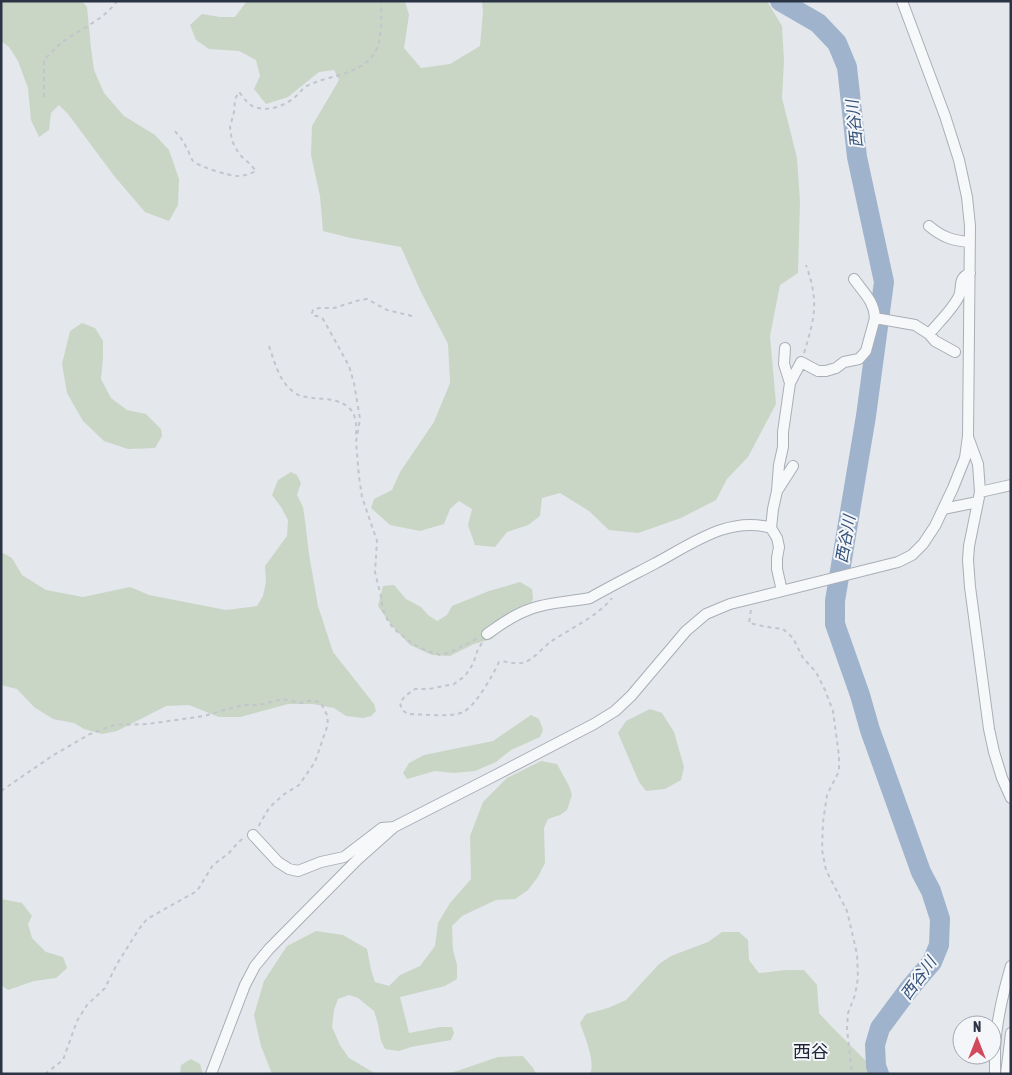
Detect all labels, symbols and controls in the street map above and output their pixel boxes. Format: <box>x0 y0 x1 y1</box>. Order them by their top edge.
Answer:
water label: 西谷川 <box>842 97 865 149</box>
water label: 西谷川 <box>832 512 858 564</box>
water label: 西谷川 <box>897 952 941 1003</box>
north arrow <box>952 1015 1002 1065</box>
text: N <box>973 1019 981 1035</box>
district label: 西谷 <box>793 1041 829 1062</box>

